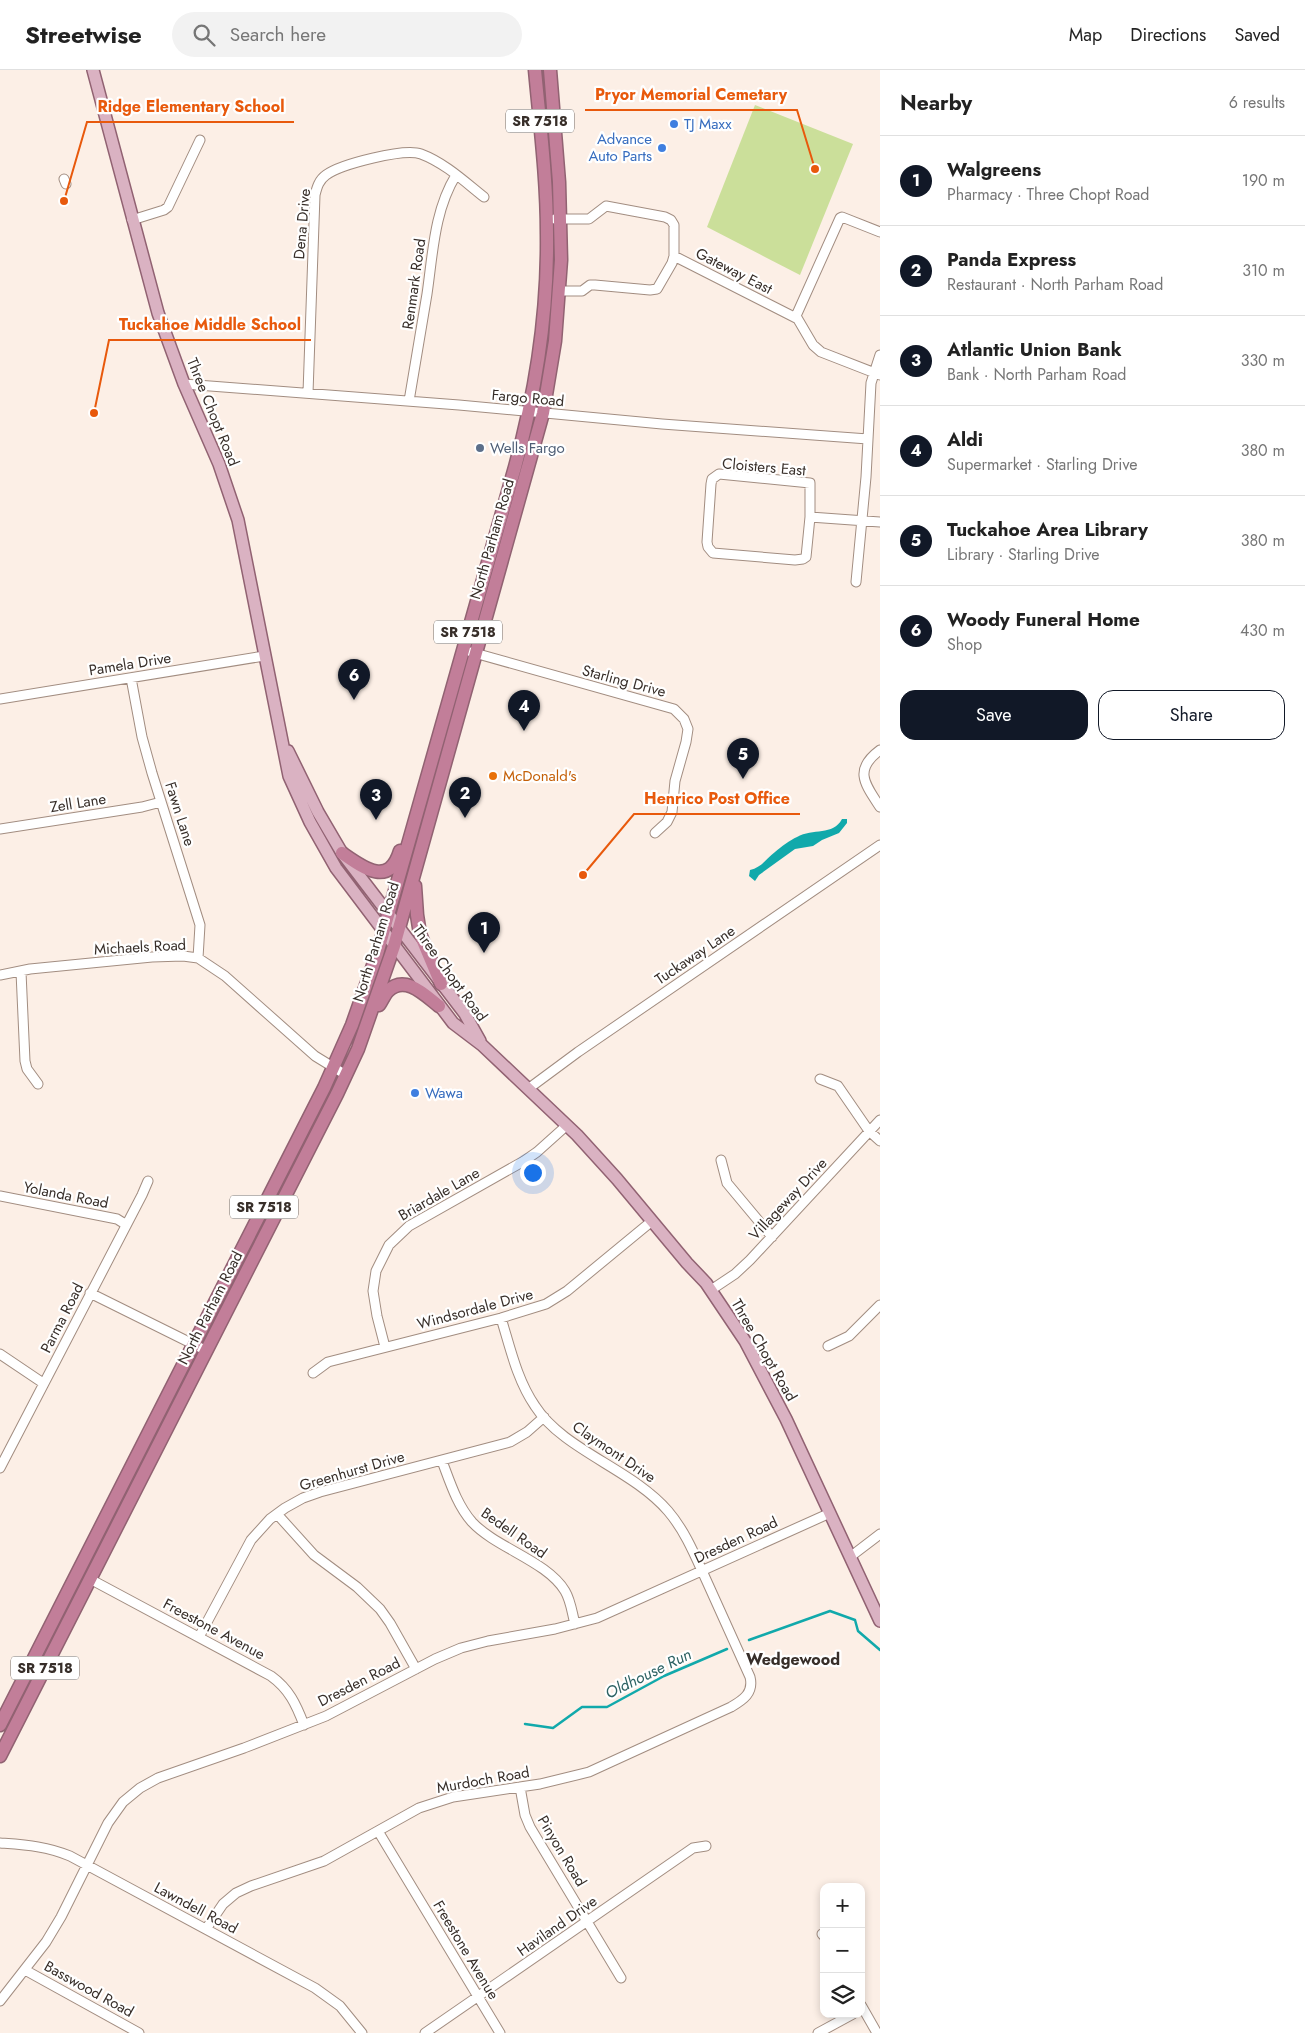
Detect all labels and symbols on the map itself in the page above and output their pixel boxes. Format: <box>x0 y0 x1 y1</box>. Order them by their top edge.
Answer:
callout: Pryor Memorial Cemetary <box>585 79 797 110</box>
text: Pryor Memorial Cemetary <box>595 83 788 106</box>
callout: Ridge Elementary School <box>87 91 294 122</box>
text: Ridge Elementary School <box>97 95 285 118</box>
road number: SR 7518 <box>506 110 574 132</box>
place label: TJ Maxx <box>684 113 732 135</box>
marker: TJ Maxx <box>668 118 680 130</box>
place label: Advance Auto Parts <box>588 128 652 167</box>
marker: Advance Auto Parts <box>656 142 668 154</box>
street label: Dena Drive <box>288 187 316 260</box>
street label: Renmark Road <box>397 237 431 331</box>
street label: Gateway East <box>692 242 777 300</box>
callout: Tuckahoe Middle School <box>109 309 311 340</box>
text: Tuckahoe Middle School <box>119 313 301 336</box>
street label: Three Chopt Road <box>181 355 245 469</box>
street label: Fargo Road <box>491 384 565 412</box>
place label: Wells Fargo <box>490 437 565 459</box>
marker: Wells Fargo <box>474 442 486 454</box>
street label: Cloisters East <box>721 452 807 482</box>
street label: North Parham Road <box>464 476 520 602</box>
road number: SR 7518 <box>434 620 502 644</box>
street label: Pamela Drive <box>87 647 173 681</box>
pin: 6 <box>338 659 370 700</box>
street label: Starling Drive <box>580 659 669 703</box>
pin: 4 <box>508 690 540 731</box>
pin: 5 <box>727 738 759 779</box>
place label: McDonald's <box>503 765 577 787</box>
marker: McDonald's <box>487 770 499 782</box>
pin: 2 <box>449 777 481 818</box>
street label: Fawn Lane <box>159 779 201 849</box>
pin: 3 <box>360 779 392 820</box>
callout: Henrico Post Office <box>634 783 800 814</box>
text: Henrico Post Office <box>644 787 790 810</box>
street label: Zell Lane <box>48 788 108 818</box>
street label: North Parham Road <box>347 879 405 1005</box>
pin: 1 <box>468 912 500 953</box>
street label: Three Chopt Road <box>407 920 493 1026</box>
street label: Tuckaway Lane <box>650 920 740 990</box>
street label: Michaels Road <box>93 934 187 960</box>
place label: Wawa <box>425 1082 463 1104</box>
marker: Wawa <box>409 1087 421 1099</box>
street label: Villageway Drive <box>744 1153 832 1245</box>
your location <box>520 1160 546 1186</box>
street label: Briardale Lane <box>394 1162 484 1226</box>
street label: Yolanda Road <box>22 1176 110 1214</box>
road number: SR 7518 <box>230 1196 298 1218</box>
street label: North Parham Road <box>172 1247 248 1369</box>
street label: Parma Road <box>35 1279 89 1357</box>
street label: Windsordale Drive <box>415 1283 536 1335</box>
street label: Three Chopt Road <box>726 1295 802 1405</box>
street label: Claymont Drive <box>568 1416 660 1488</box>
street label: Greenhurst Drive <box>297 1445 407 1496</box>
street label: Bedell Road <box>477 1502 551 1564</box>
street label: Dresden Road <box>691 1511 781 1569</box>
street label: Freestone Avenue <box>159 1593 269 1665</box>
water label: Oldhouse Run <box>601 1643 695 1704</box>
district label: Wedgewood <box>746 1648 840 1671</box>
street label: Dresden Road <box>314 1652 404 1712</box>
road number: SR 7518 <box>11 1656 79 1680</box>
street label: Murdoch Road <box>435 1761 531 1799</box>
street label: Pinyon Road <box>532 1811 592 1891</box>
street label: Lawndell Road <box>150 1877 242 1939</box>
street label: Haviland Drive <box>512 1890 602 1962</box>
street label: Freestone Avenue <box>428 1896 504 2004</box>
street label: Basswood Road <box>40 1955 138 2023</box>

